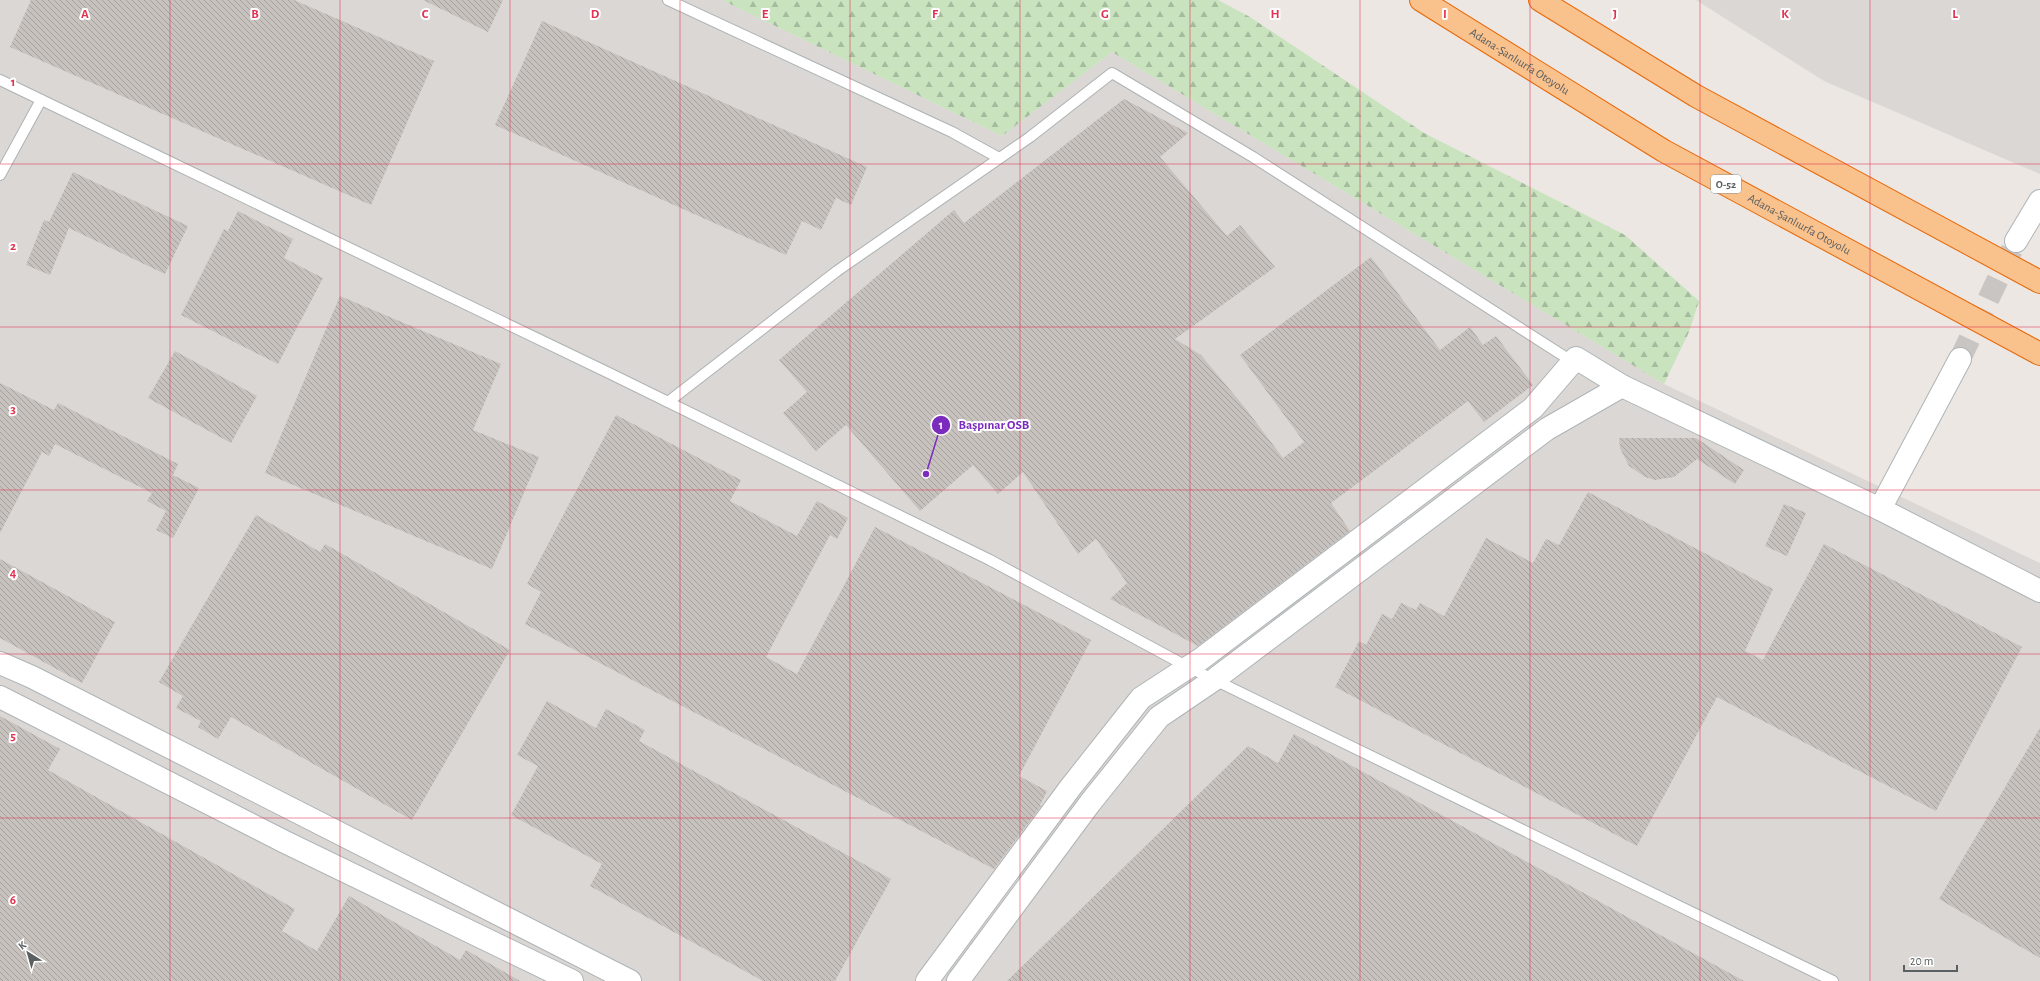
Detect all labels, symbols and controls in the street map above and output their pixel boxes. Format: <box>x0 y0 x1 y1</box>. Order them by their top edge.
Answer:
text: A <box>81 8 89 21</box>
text: B <box>251 8 259 21</box>
text: C <box>422 8 429 21</box>
text: D <box>591 8 600 21</box>
text: E <box>762 8 769 21</box>
text: F <box>932 8 939 21</box>
text: G <box>1101 8 1109 21</box>
text: H <box>1270 8 1280 21</box>
text: I <box>1443 8 1447 21</box>
text: J <box>1613 8 1617 21</box>
text: K <box>1781 8 1789 21</box>
text: L <box>1952 8 1958 21</box>
street label: Adana-Şanlıurfa Otoyolu <box>1468 26 1571 97</box>
text: 1 <box>11 76 15 89</box>
road number: O-52 <box>1711 175 1741 193</box>
street label: Adana-Şanlıurfa Otoyolu <box>1746 192 1853 257</box>
text: 2 <box>10 240 16 253</box>
text: 3 <box>10 403 16 416</box>
callout: Başpınar OSB <box>931 412 1038 437</box>
text: 1 <box>939 419 943 431</box>
text: Başpınar OSB <box>959 419 1030 432</box>
text: 4 <box>10 567 17 580</box>
text: 5 <box>10 730 16 743</box>
text: 6 <box>10 894 16 907</box>
north arrow <box>8 933 48 973</box>
text: K <box>16 939 29 952</box>
scale bar <box>1904 947 1957 973</box>
text: 20 m <box>1910 955 1933 967</box>

